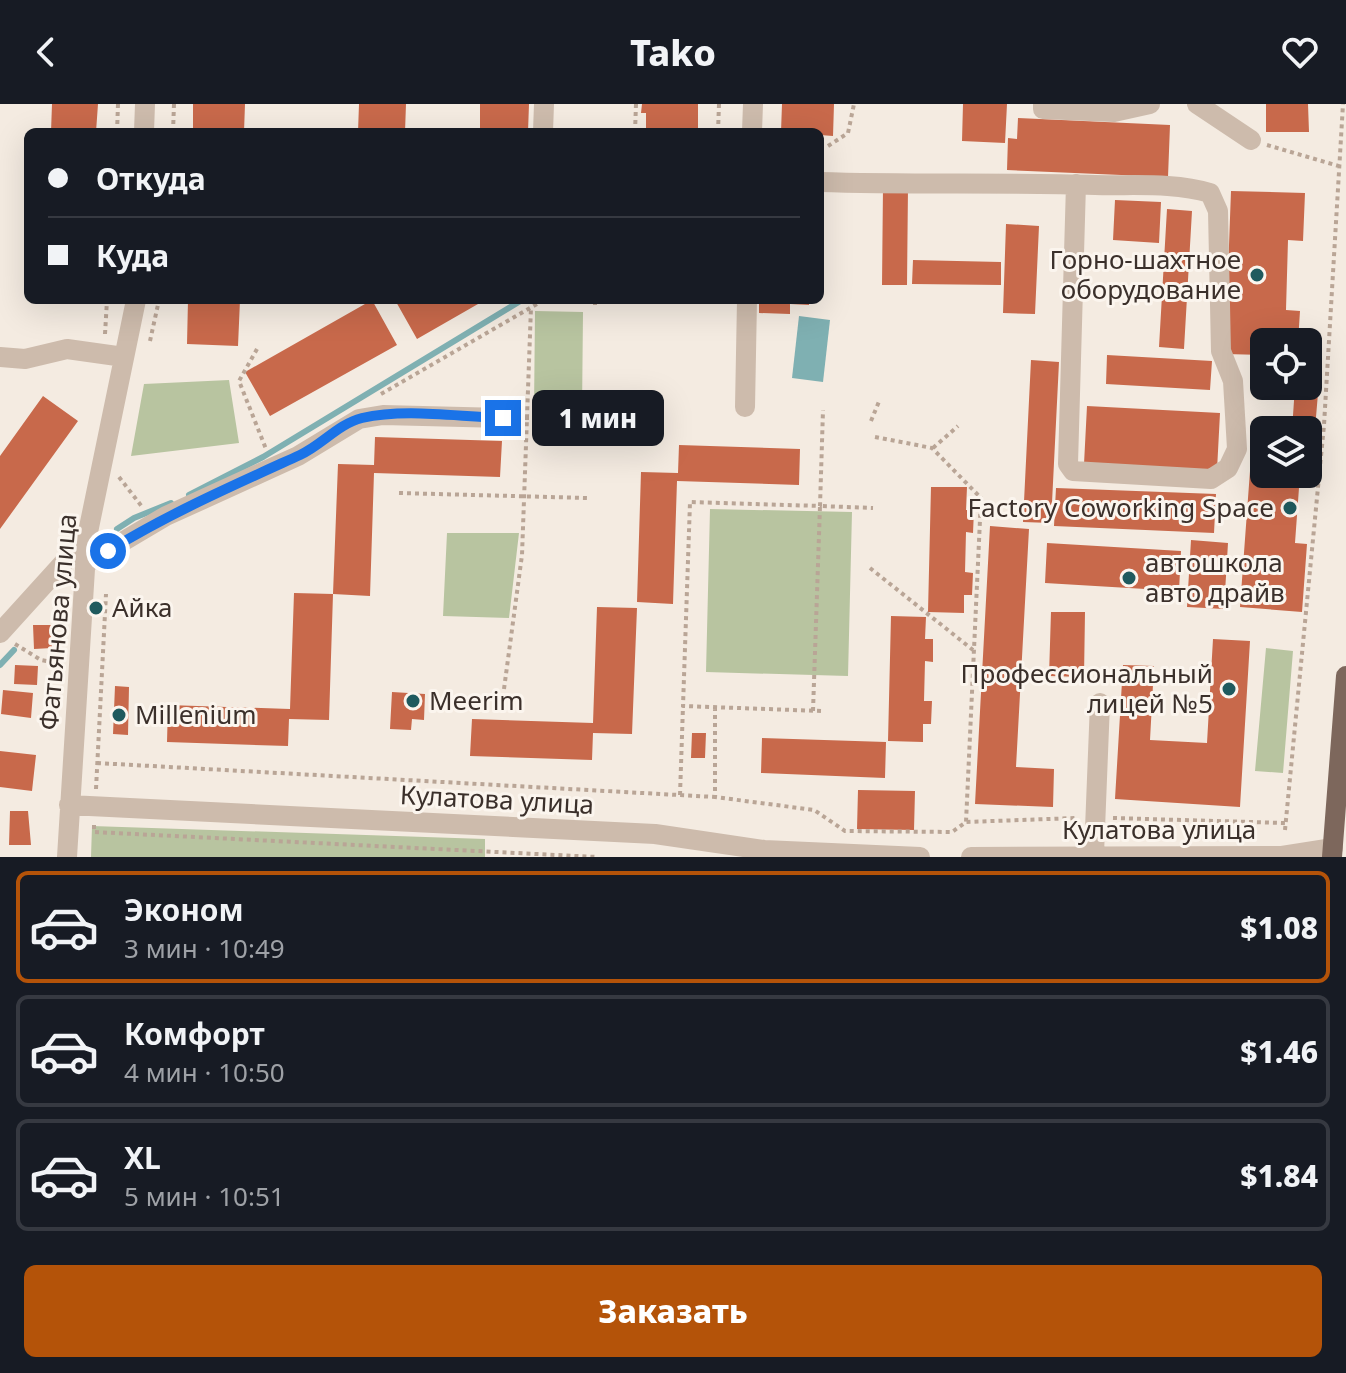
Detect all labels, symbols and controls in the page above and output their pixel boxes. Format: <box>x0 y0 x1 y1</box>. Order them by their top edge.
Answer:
text: Tako <box>630 28 716 77</box>
icon: back <box>24 30 68 74</box>
icon: heart <box>1278 30 1322 74</box>
text: Откуда <box>96 158 206 199</box>
text: Куда <box>96 235 169 276</box>
place label: Горно-шахтное оборудование <box>1049 241 1241 307</box>
marker: Горно-шахтное оборудование <box>1248 266 1266 284</box>
map controls <box>1250 328 1322 488</box>
button: locate <box>1250 328 1322 400</box>
callout: 1 мин <box>531 390 663 446</box>
route end <box>485 400 521 436</box>
text: 1 мин <box>559 400 637 436</box>
button: layers <box>1250 416 1322 488</box>
place label: Factory Coworking Space <box>968 489 1274 525</box>
marker: Factory Coworking Space <box>1281 499 1299 517</box>
street label: Фатьянова улица <box>30 512 84 732</box>
route start <box>90 533 126 569</box>
place label: автошкола авто драйв <box>1145 544 1285 610</box>
marker: автошкола авто драйв <box>1120 569 1138 587</box>
place label: Айка <box>112 589 172 625</box>
marker: Айка <box>87 599 105 617</box>
place label: Профессиональный лицей №5 <box>961 655 1213 721</box>
marker: Профессиональный лицей №5 <box>1220 680 1238 698</box>
place label: Meerim <box>429 682 524 718</box>
marker: Meerim <box>404 692 422 710</box>
place label: Millenium <box>135 696 257 732</box>
marker: Millenium <box>110 706 128 724</box>
street label: Кулатова улица <box>399 776 595 822</box>
street label: Кулатова улица <box>1062 811 1256 847</box>
text: Эконом <box>124 889 244 930</box>
icon: car <box>28 891 100 963</box>
text: $1.08 <box>1240 907 1318 948</box>
text: 3 мин · 10:49 <box>124 930 285 966</box>
text: Комфорт <box>124 1013 265 1054</box>
icon: car <box>28 1015 100 1087</box>
text: $1.46 <box>1240 1031 1318 1072</box>
text: 4 мин · 10:50 <box>124 1054 285 1090</box>
text: XL <box>124 1137 161 1178</box>
icon: car <box>28 1139 100 1211</box>
text: $1.84 <box>1240 1155 1318 1196</box>
text: 5 мин · 10:51 <box>124 1178 285 1214</box>
button: Заказать <box>24 1265 1322 1357</box>

